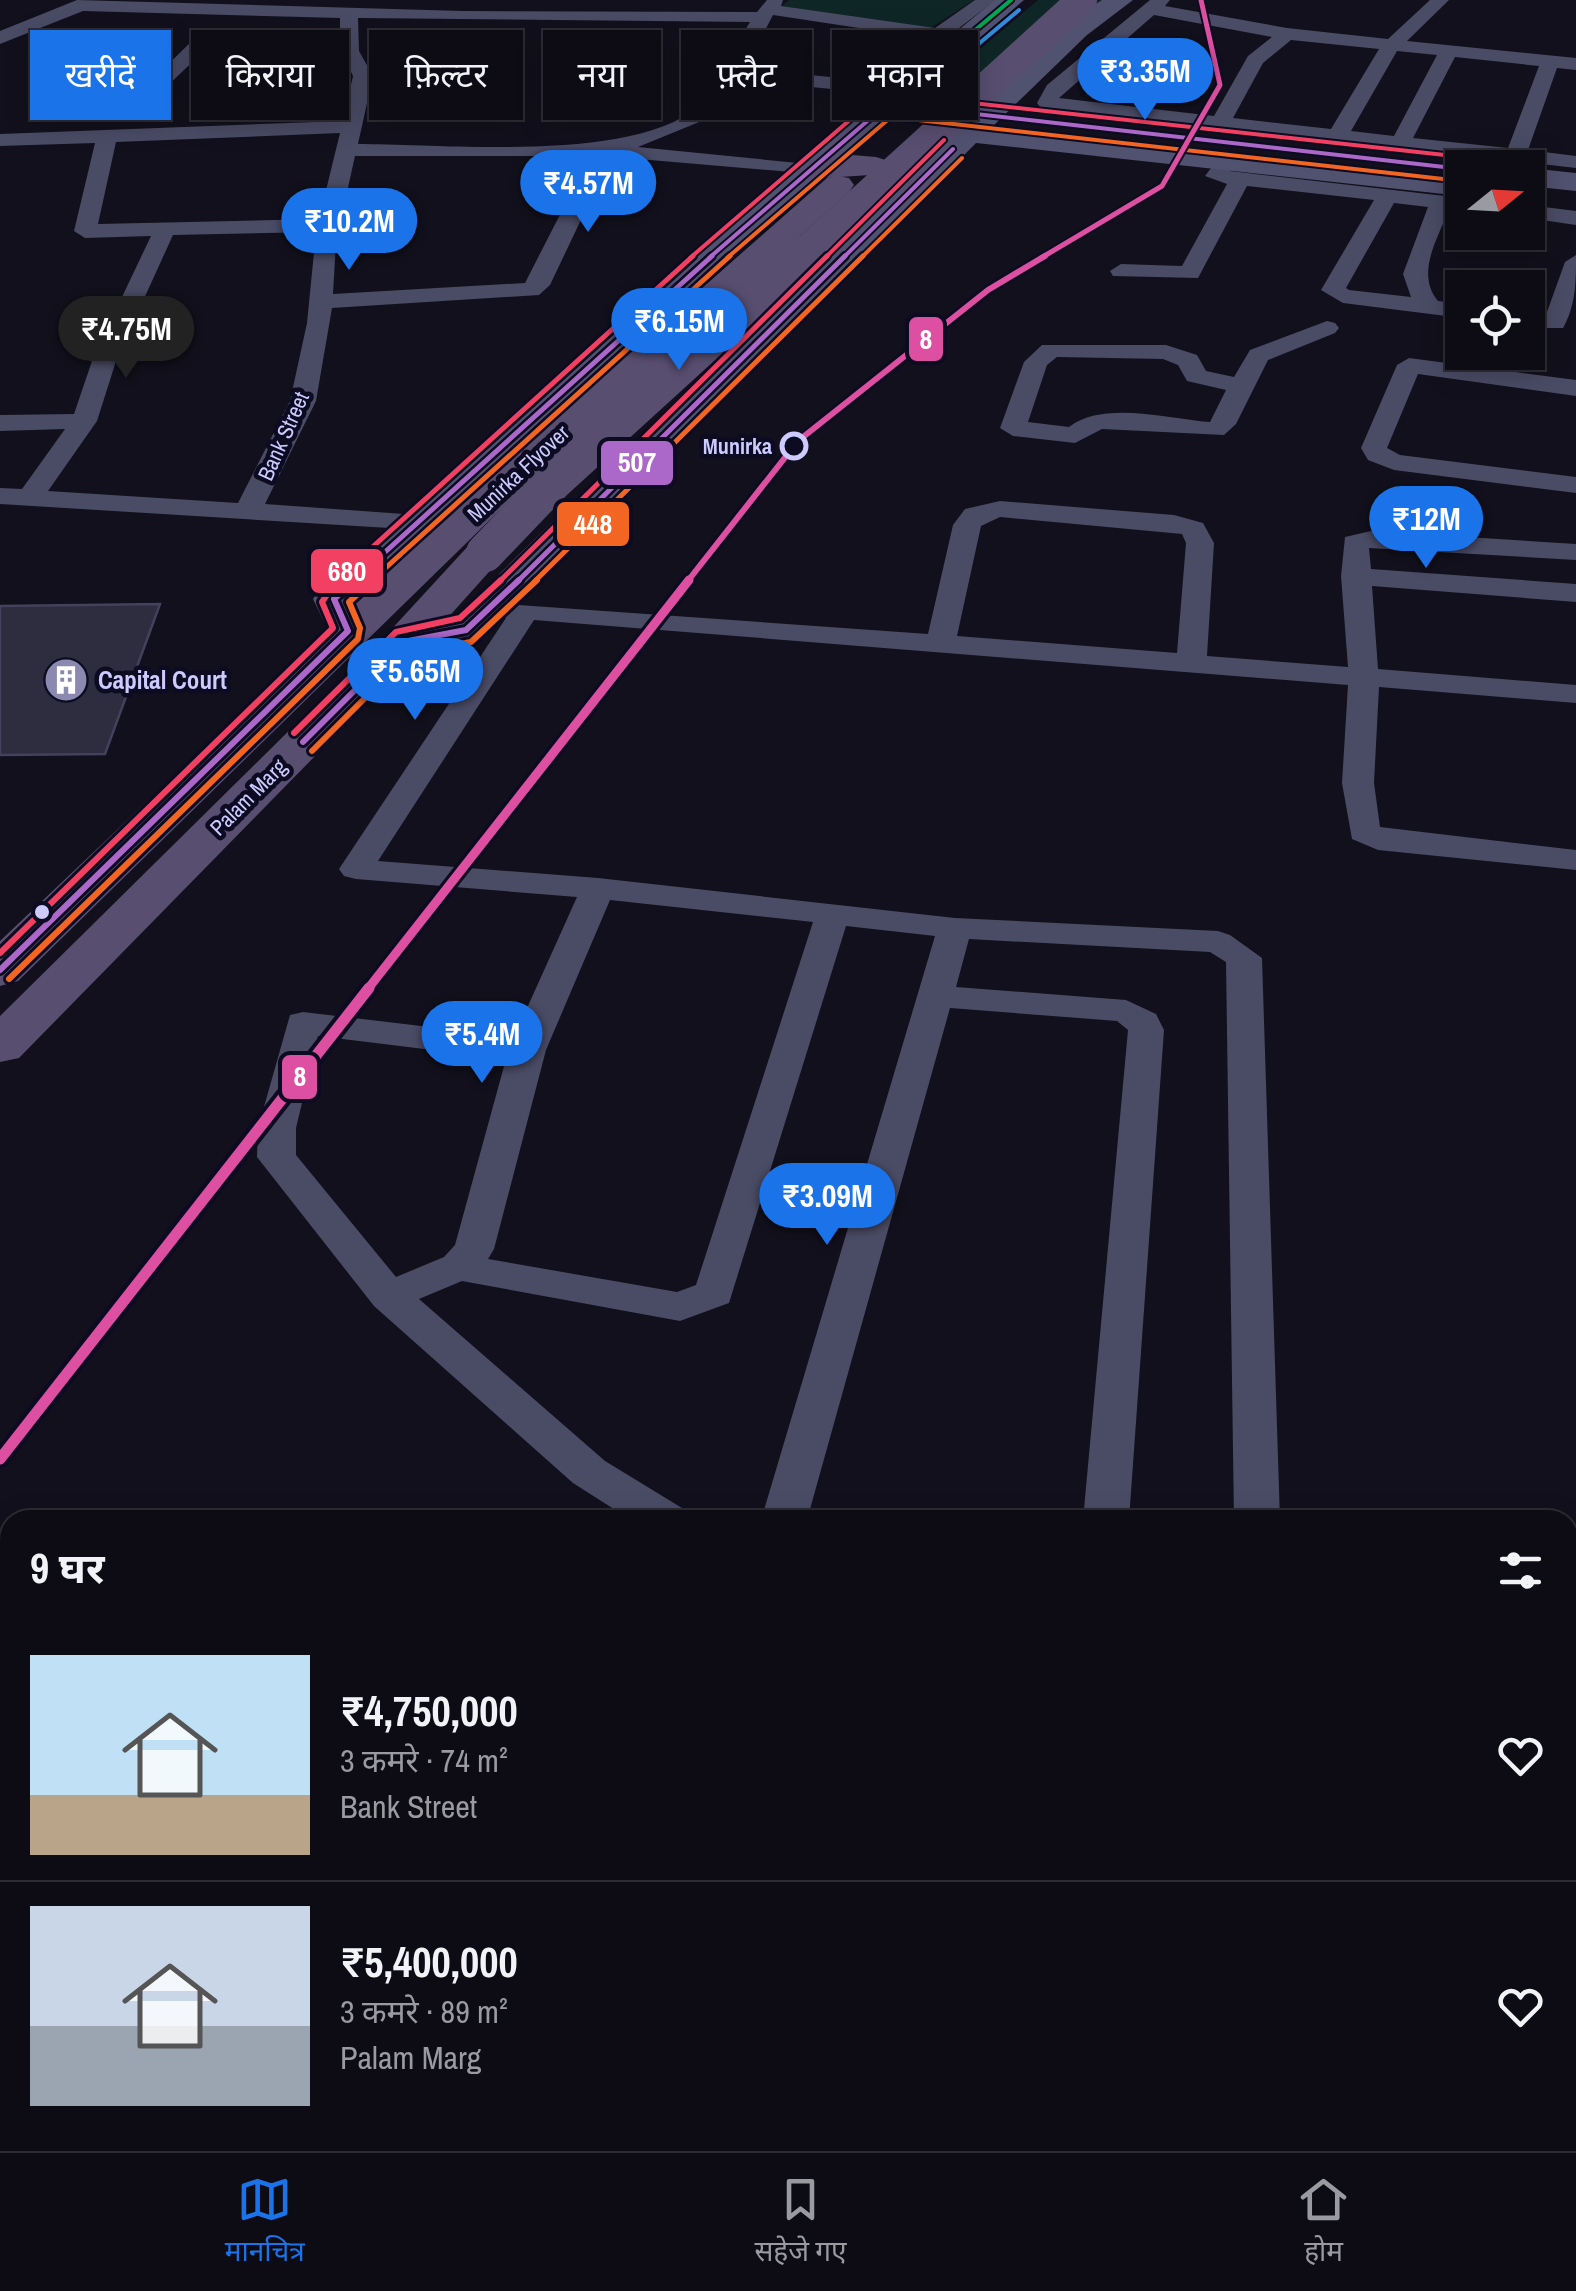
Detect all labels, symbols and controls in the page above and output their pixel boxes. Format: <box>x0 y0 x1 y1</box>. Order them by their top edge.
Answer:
chip: खरीदें <box>30 30 171 120</box>
chip: किराया <box>191 30 349 120</box>
chip: फ़िल्टर <box>369 30 523 120</box>
chip: नया <box>543 30 661 120</box>
chip: फ़्लैट <box>681 30 812 120</box>
chip: मकान <box>832 30 978 120</box>
pin: ₹3.35M <box>1064 38 1226 123</box>
text: ₹3.35M <box>1099 49 1191 92</box>
pin: ₹4.57M <box>507 150 669 235</box>
north arrow <box>1445 150 1545 250</box>
map controls <box>1445 150 1545 370</box>
text: ₹4.57M <box>542 161 634 204</box>
pin: ₹10.2M <box>268 188 430 273</box>
text: ₹10.2M <box>303 199 395 242</box>
button: locate <box>1445 270 1545 370</box>
pin: ₹6.15M <box>598 288 760 373</box>
pin: ₹4.75M <box>45 296 207 381</box>
text: ₹6.15M <box>633 299 725 342</box>
text: ₹4.75M <box>80 307 172 350</box>
line badge: 8 <box>907 315 945 363</box>
text: 8 <box>920 320 932 358</box>
street label: Bank Street <box>250 387 316 485</box>
street label: Munirka Flyover <box>460 418 576 528</box>
place label: Munirka <box>703 431 772 461</box>
marker: Munirka <box>781 433 807 459</box>
line badge: 507 <box>599 439 675 487</box>
text: 507 <box>618 443 656 481</box>
pin: ₹12M <box>1367 486 1485 571</box>
text: ₹12M <box>1391 497 1461 540</box>
line badge: 448 <box>555 500 631 548</box>
text: 448 <box>574 505 612 543</box>
line badge: 680 <box>309 547 385 595</box>
text: 680 <box>328 552 366 590</box>
pin: ₹5.65M <box>334 638 496 723</box>
text: ₹5.65M <box>369 649 461 692</box>
building icon: Capital Court <box>43 657 89 703</box>
place label: Capital Court <box>98 663 227 697</box>
street label: Palam Marg <box>203 752 293 842</box>
unlabelled marker <box>32 902 52 922</box>
pin: ₹5.4M <box>412 1001 552 1086</box>
text: ₹5.4M <box>444 1012 520 1055</box>
line badge: 8 <box>280 1053 319 1101</box>
text: 8 <box>294 1057 306 1095</box>
pin: ₹3.09M <box>746 1163 908 1248</box>
text: ₹3.09M <box>781 1174 873 1217</box>
text: 9 घर <box>30 1540 104 1596</box>
icon: filters <box>1493 1543 1548 1598</box>
text: ₹4,750,000 <box>340 1683 518 1739</box>
icon: home <box>110 1695 230 1815</box>
icon: heart <box>1493 1728 1548 1783</box>
text: 3 कमरे · 74 m² <box>340 1739 508 1782</box>
text: Bank Street <box>340 1785 477 1828</box>
text: ₹5,400,000 <box>340 1934 518 1990</box>
icon: home <box>110 1946 230 2066</box>
icon: heart <box>1493 1979 1548 2034</box>
text: 3 कमरे · 89 m² <box>340 1990 508 2033</box>
text: Palam Marg <box>340 2036 481 2079</box>
tab: मानचित्र <box>225 2172 305 2272</box>
tab: सहेजे गए <box>754 2172 847 2272</box>
tab: होम <box>1296 2172 1351 2272</box>

